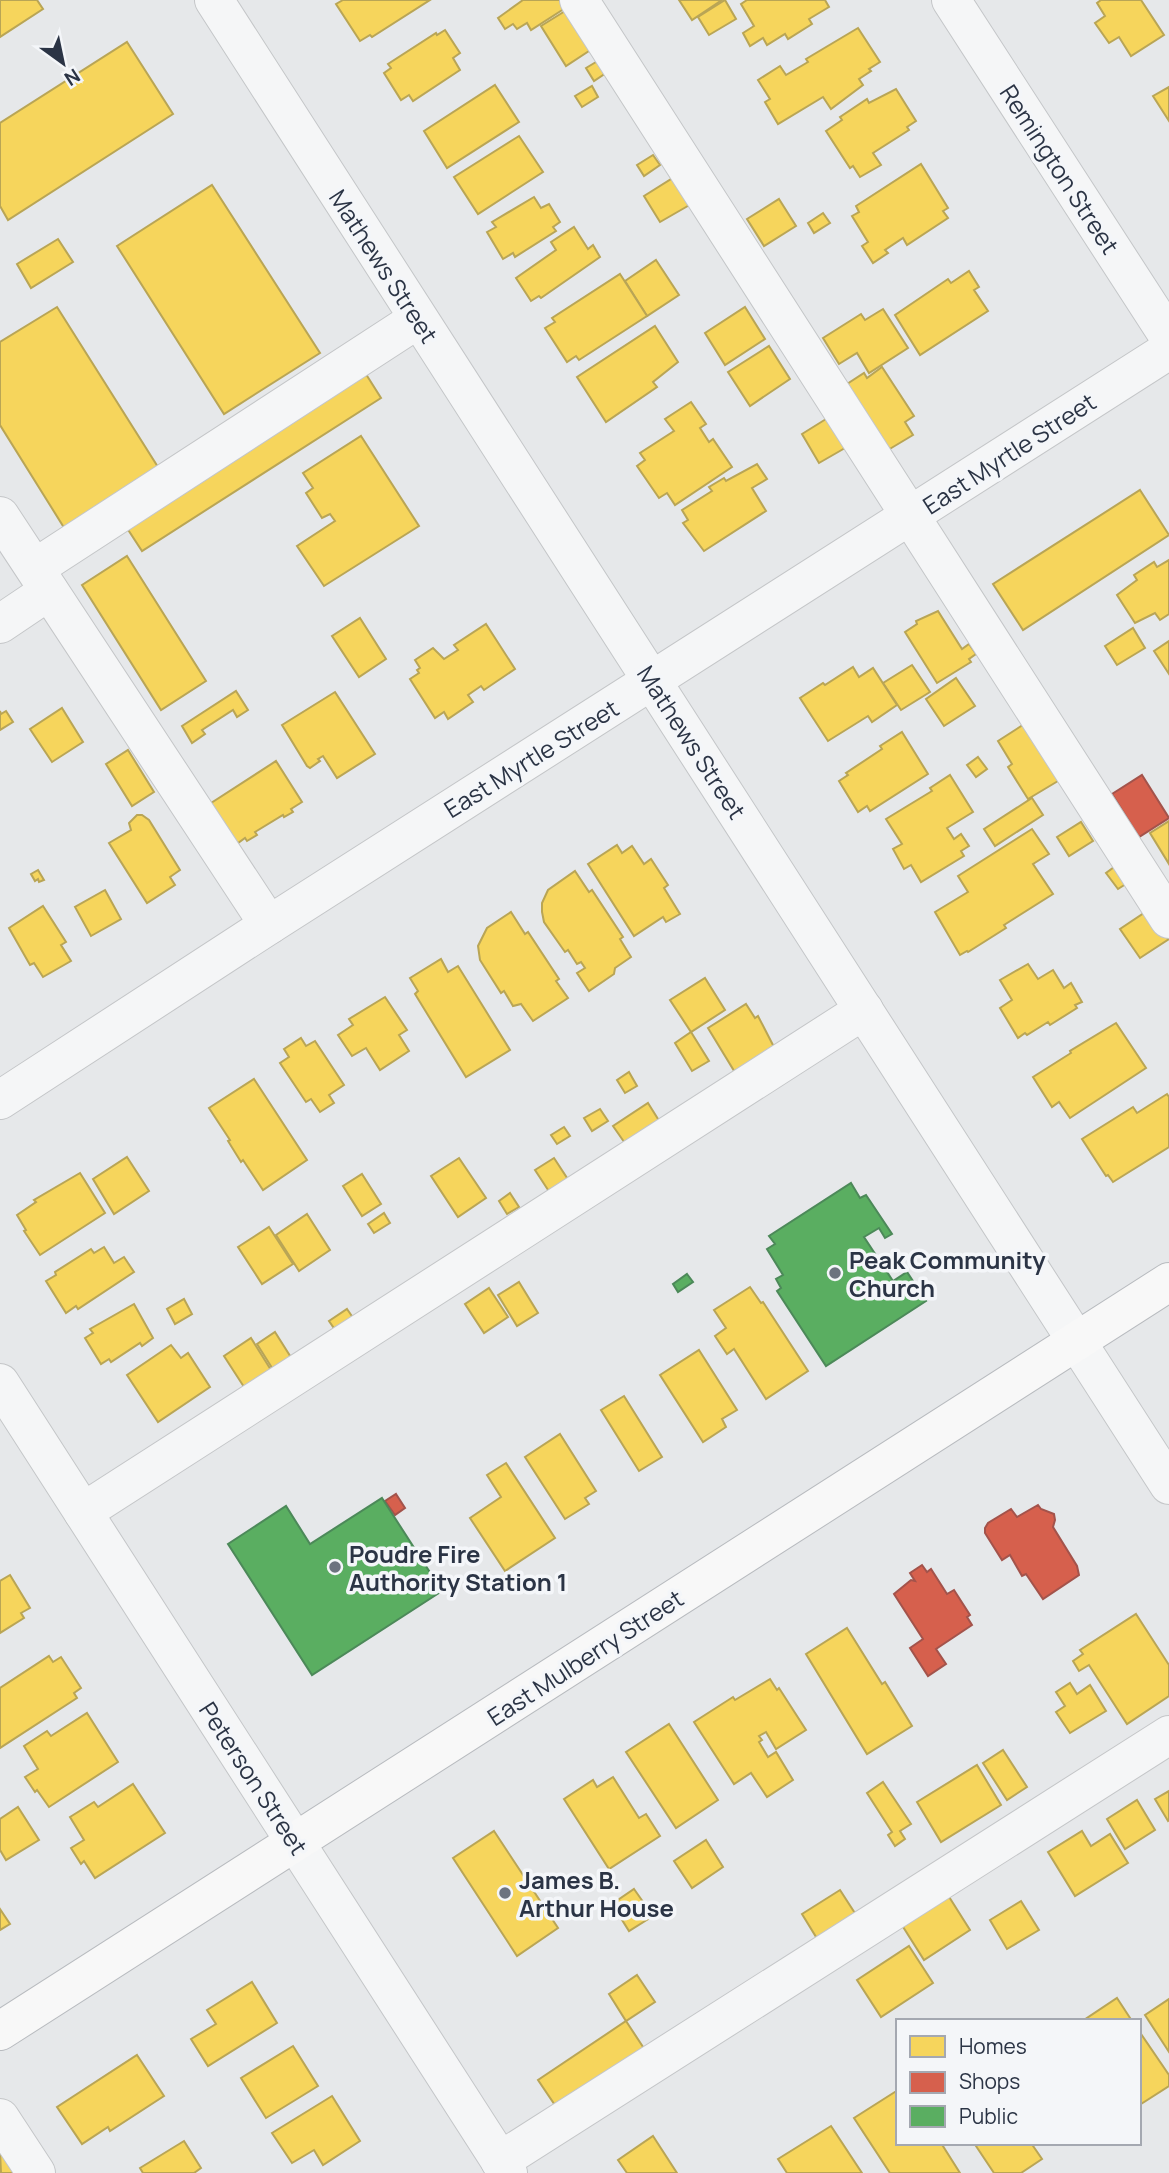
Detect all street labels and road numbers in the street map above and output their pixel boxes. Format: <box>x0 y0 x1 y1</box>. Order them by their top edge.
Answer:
street label: Remington Street <box>993 78 1127 260</box>
street label: Mathews Street <box>322 183 446 349</box>
street label: East Myrtle Street <box>916 385 1102 521</box>
street label: Mathews Street <box>630 659 754 825</box>
street label: East Myrtle Street <box>437 691 625 825</box>
street label: East Mulberry Street <box>481 1581 689 1733</box>
street label: Peterson Street <box>192 1695 316 1861</box>

